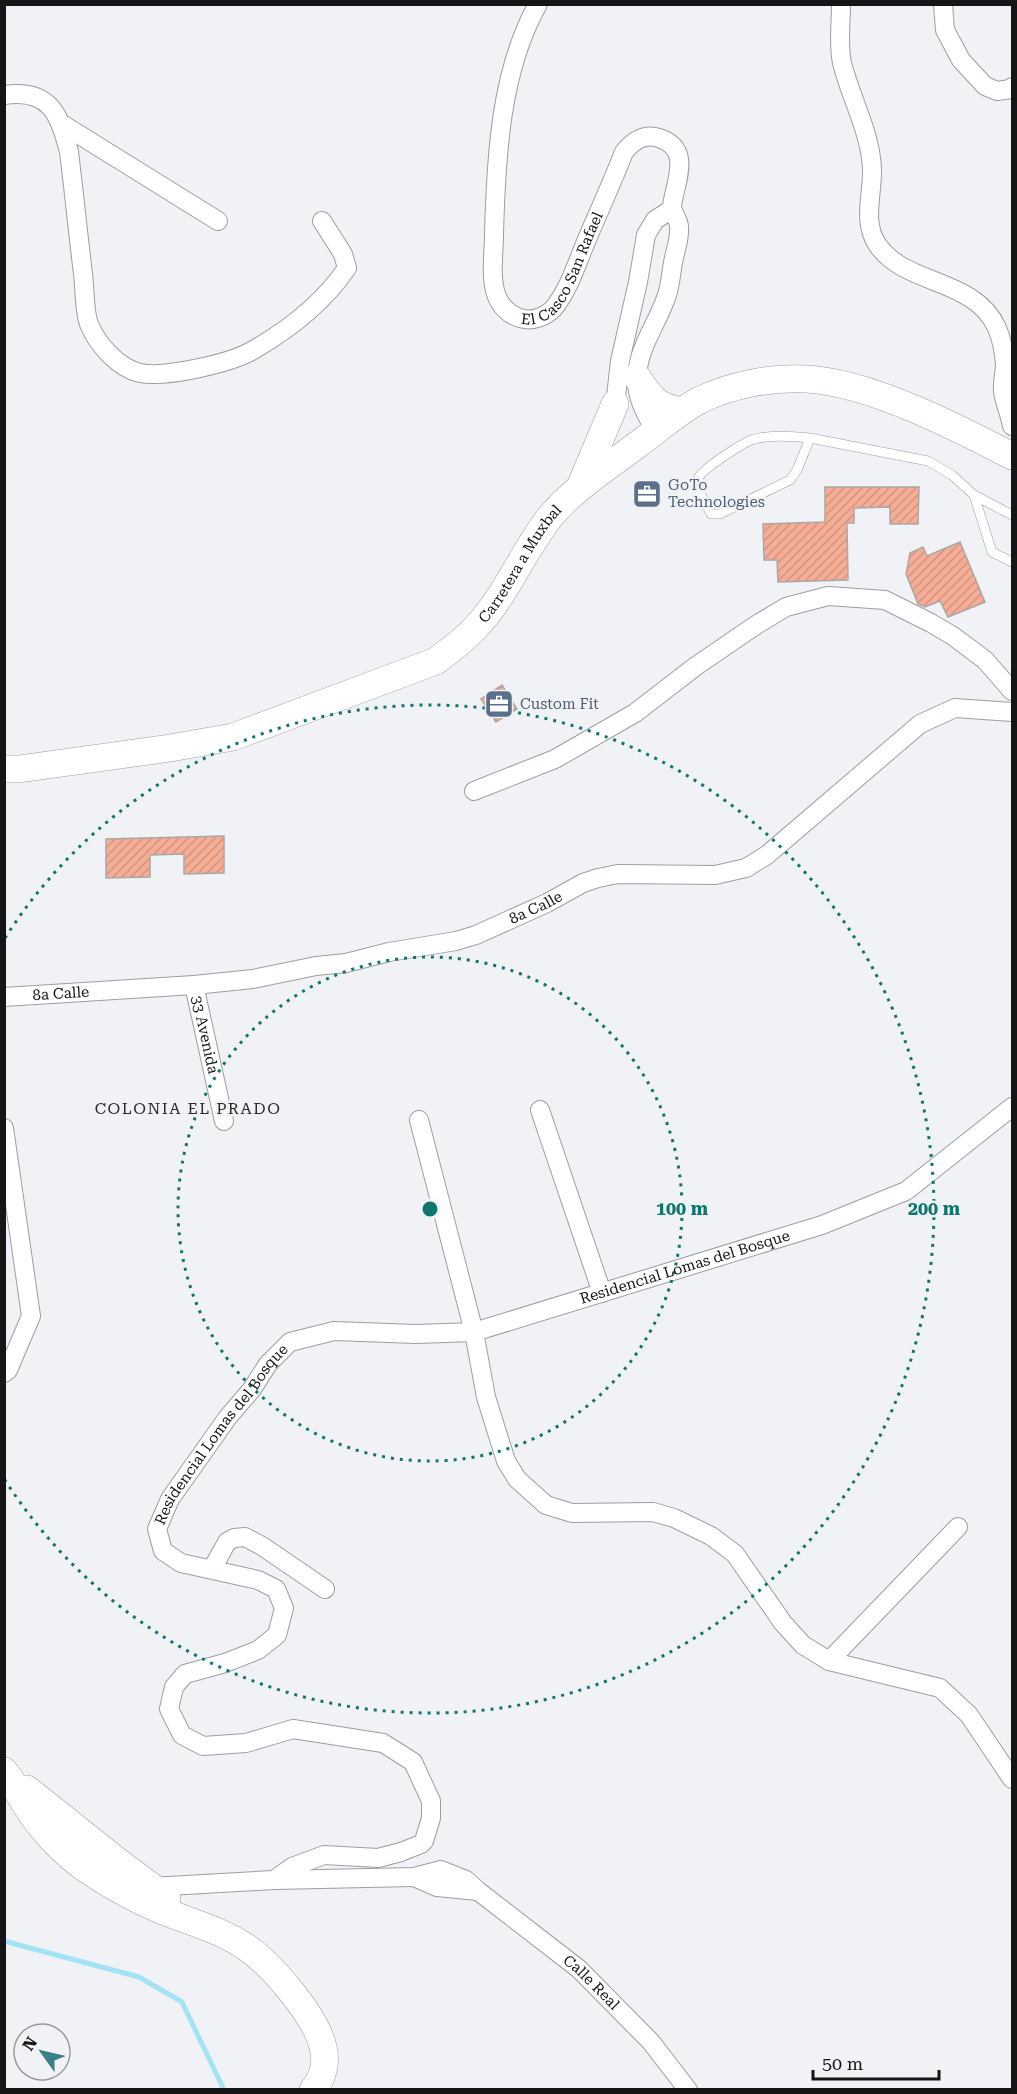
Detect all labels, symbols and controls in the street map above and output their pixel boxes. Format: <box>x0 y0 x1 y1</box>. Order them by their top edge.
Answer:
street label: El Casco San Rafael <box>520 209 607 329</box>
place label: GoTo Technologies <box>668 476 765 511</box>
office icon: GoTo Technologies <box>631 478 663 510</box>
street label: Carretera a Muxbal <box>475 501 566 627</box>
office icon: Custom Fit <box>483 688 515 720</box>
place label: Custom Fit <box>520 695 599 713</box>
street label: 8a Calle <box>506 887 566 928</box>
street label: 8a Calle <box>32 983 90 1004</box>
street label: 33 Avenida <box>188 994 222 1076</box>
district label: COLONIA EL PRADO <box>95 1099 281 1118</box>
text: 100 m <box>656 1198 709 1219</box>
text: 200 m <box>908 1198 961 1219</box>
centre of rings <box>420 1199 440 1219</box>
street label: Residencial Lomas del Bosque <box>578 1226 792 1308</box>
street label: Residencial Lomas del Bosque <box>151 1340 292 1528</box>
street label: Calle Real <box>560 1951 623 2014</box>
north arrow <box>12 2022 72 2082</box>
text: N <box>19 2033 41 2054</box>
scale bar <box>813 2043 939 2081</box>
text: 50 m <box>822 2053 863 2074</box>

